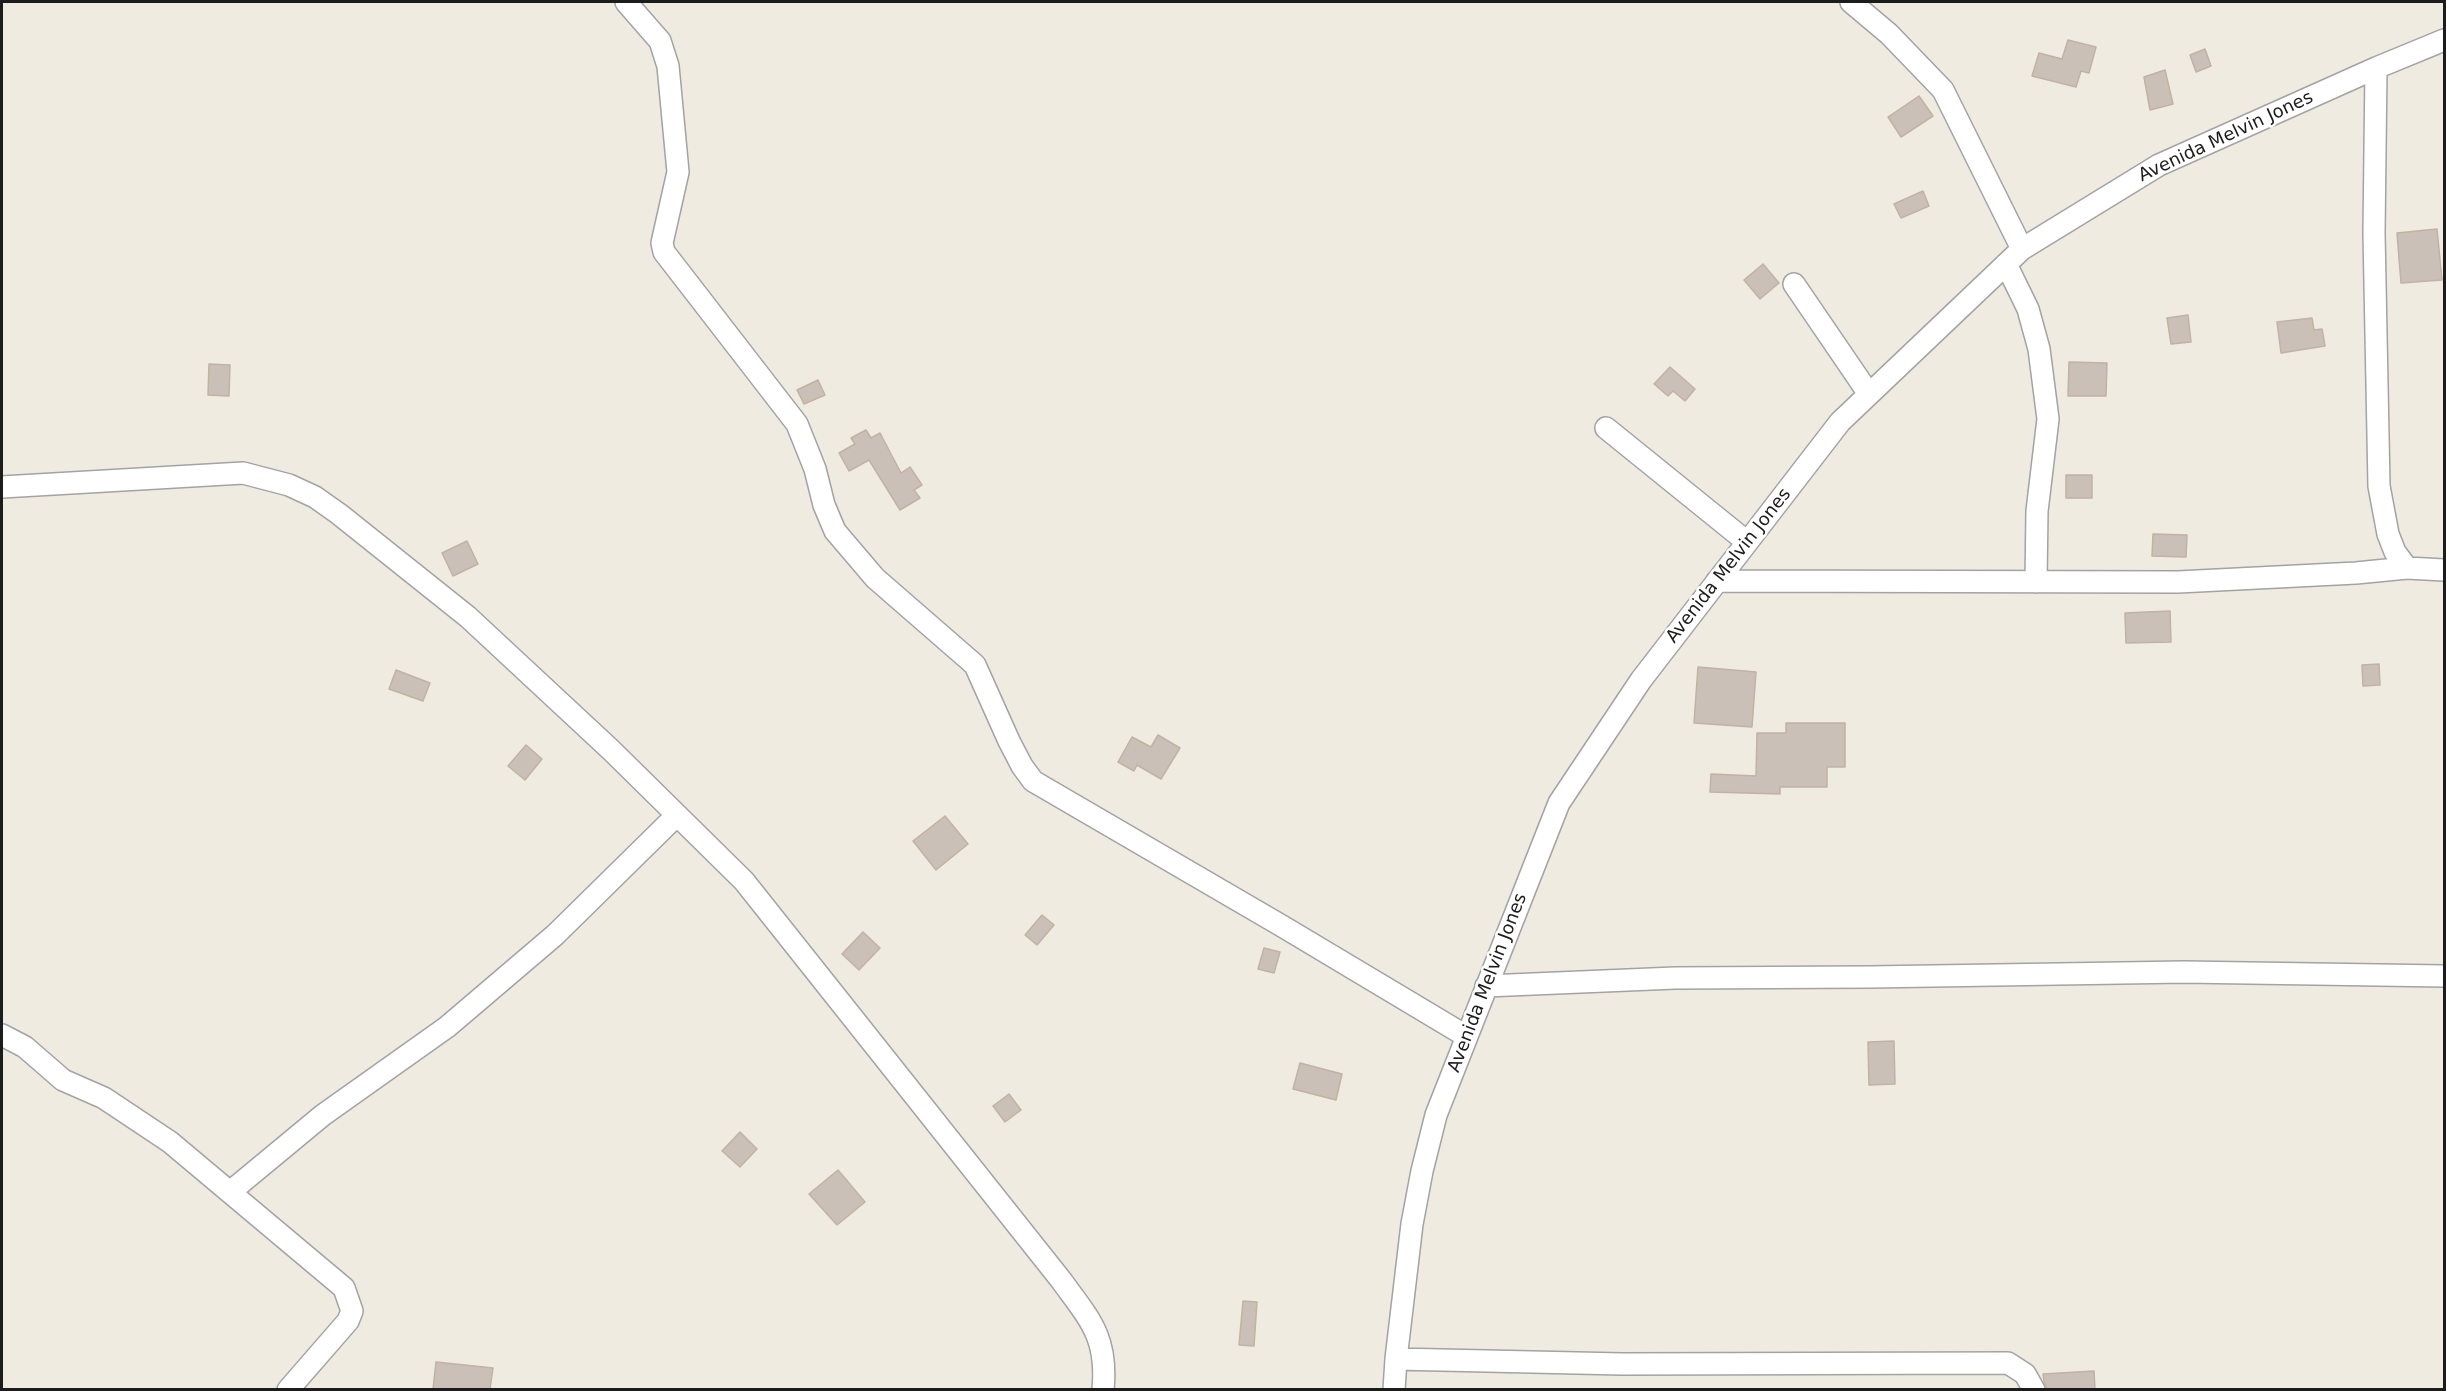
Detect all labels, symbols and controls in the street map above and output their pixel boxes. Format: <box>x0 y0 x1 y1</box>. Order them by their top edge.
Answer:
street label: Avenida Melvin Jones <box>2135 87 2317 187</box>
street label: Avenida Melvin Jones <box>1662 484 1796 648</box>
street label: Avenida Melvin Jones <box>1444 890 1532 1076</box>

